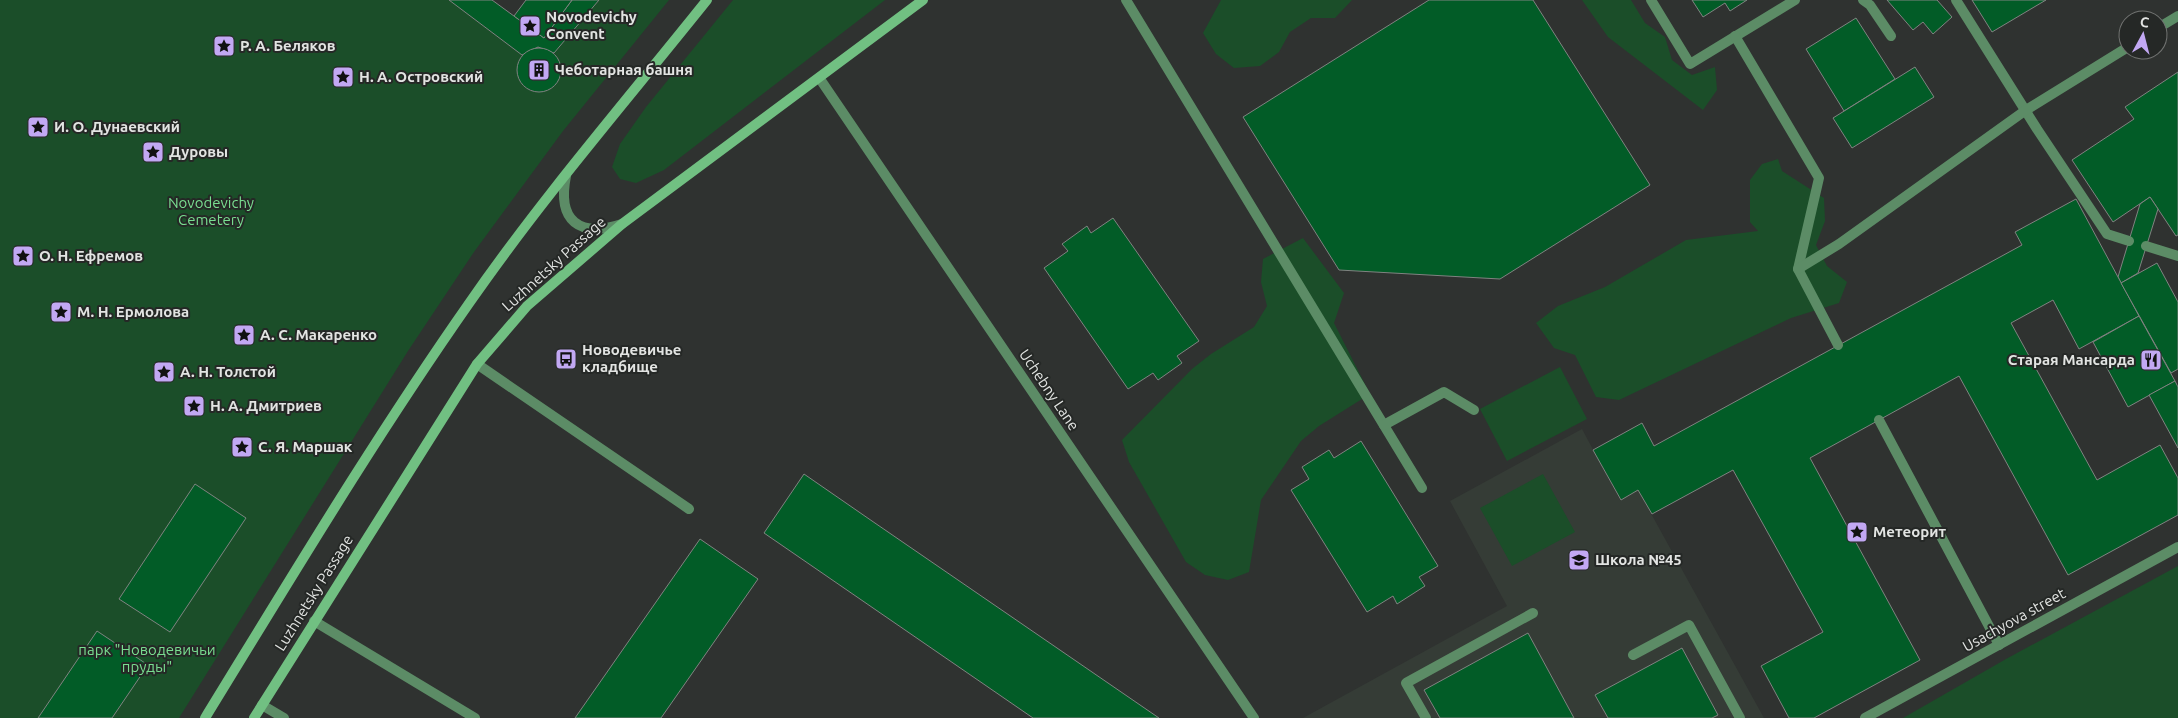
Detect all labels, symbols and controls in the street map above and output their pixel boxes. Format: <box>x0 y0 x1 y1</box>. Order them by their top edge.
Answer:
place label: Novodevichy Convent <box>546 8 637 42</box>
north arrow <box>2118 10 2168 60</box>
place icon: Novodevichy Convent <box>518 14 542 38</box>
text: С <box>2139 14 2150 31</box>
place icon: Р. А. Беляков <box>212 34 236 58</box>
place label: Р. А. Беляков <box>240 37 336 54</box>
building icon: Чеботарная башня <box>527 58 551 82</box>
place label: Чеботарная башня <box>555 61 693 78</box>
place icon: Н. А. Островский <box>331 65 355 89</box>
place label: Н. А. Островский <box>359 68 483 85</box>
place icon: И. О. Дунаевский <box>26 115 50 139</box>
place label: И. О. Дунаевский <box>54 118 180 135</box>
place icon: Дуровы <box>141 140 165 164</box>
place label: Дуровы <box>169 143 228 160</box>
park label: Novodevichy Cemetery <box>168 194 254 228</box>
street label: Luzhnetsky Passage <box>498 213 609 315</box>
place icon: О. Н. Ефремов <box>11 244 35 268</box>
place label: О. Н. Ефремов <box>39 247 143 264</box>
place icon: М. Н. Ермолова <box>49 300 73 324</box>
place label: М. Н. Ермолова <box>77 303 189 320</box>
place icon: А. С. Макаренко <box>232 323 256 347</box>
place label: А. С. Макаренко <box>260 326 377 343</box>
place label: Новодевичье кладбище <box>582 341 681 375</box>
street label: Uchebny Lane <box>1016 346 1083 434</box>
bus stop icon: Новодевичье кладбище <box>554 347 578 371</box>
restaurant icon: Старая Мансарда <box>2139 348 2163 372</box>
place label: Старая Мансарда <box>2008 351 2135 368</box>
place icon: А. Н. Толстой <box>152 360 176 384</box>
place label: А. Н. Толстой <box>180 363 276 380</box>
place icon: Н. А. Дмитриев <box>182 394 206 418</box>
place label: Н. А. Дмитриев <box>210 397 322 414</box>
place icon: С. Я. Маршак <box>230 435 254 459</box>
place label: С. Я. Маршак <box>258 438 353 455</box>
place icon: Метеорит <box>1845 520 1869 544</box>
place label: Метеорит <box>1873 523 1946 540</box>
street label: Luzhnetsky Passage <box>271 532 356 654</box>
school or university icon: Школа №45 <box>1567 548 1591 572</box>
place label: Школа №45 <box>1595 551 1682 568</box>
street label: Usachyova street <box>1959 584 2068 655</box>
park label: парк "Новодевичьи пруды" <box>78 641 216 675</box>

